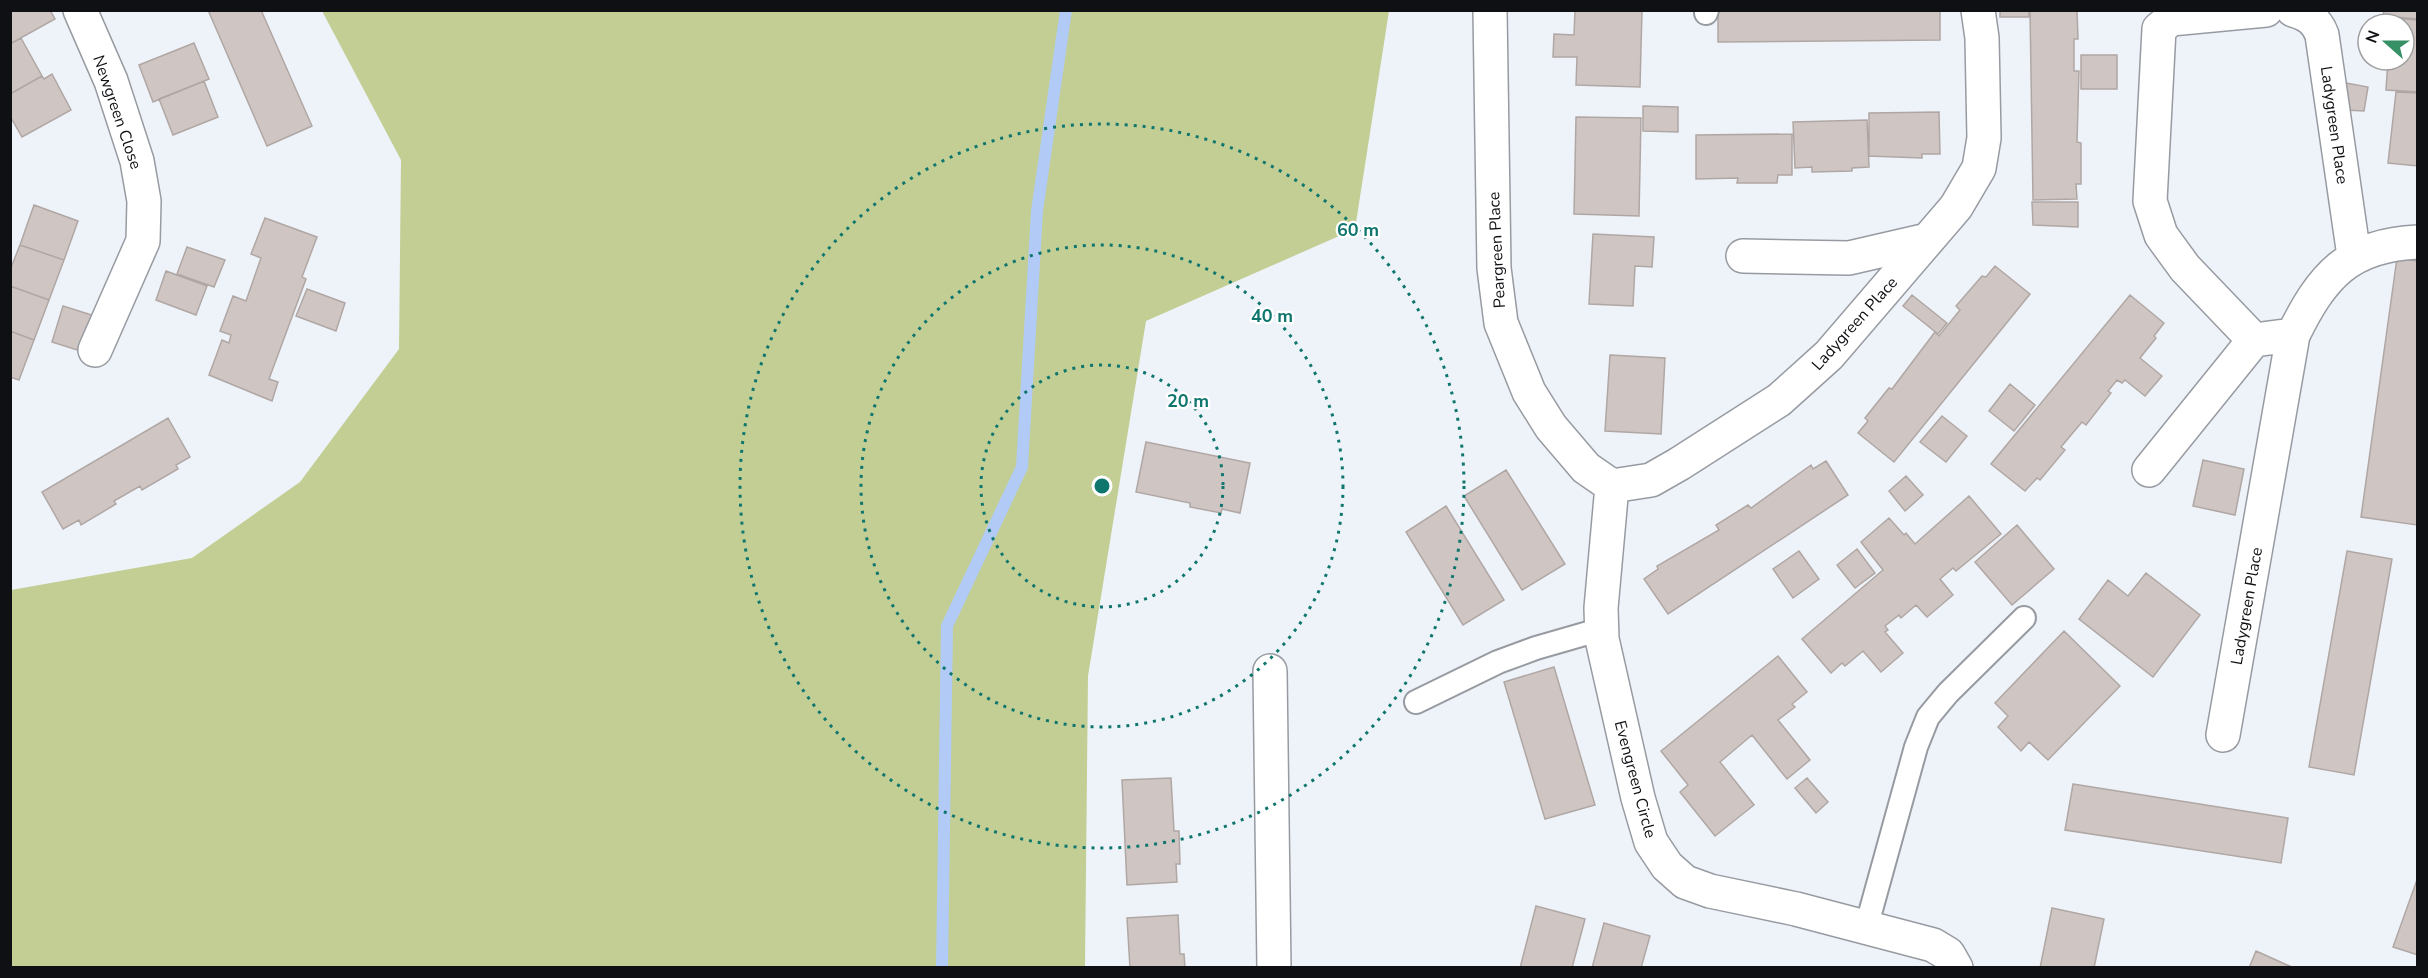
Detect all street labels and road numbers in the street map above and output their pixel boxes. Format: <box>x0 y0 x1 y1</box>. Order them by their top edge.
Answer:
street label: Newgreen Close <box>87 52 147 172</box>
street label: Ladygreen Place <box>2315 65 2353 186</box>
street label: Peargreen Place <box>1483 191 1511 309</box>
street label: Ladygreen Place <box>1807 272 1903 375</box>
street label: Ladygreen Place <box>2226 546 2268 667</box>
street label: Evengreen Circle <box>1609 718 1661 840</box>

